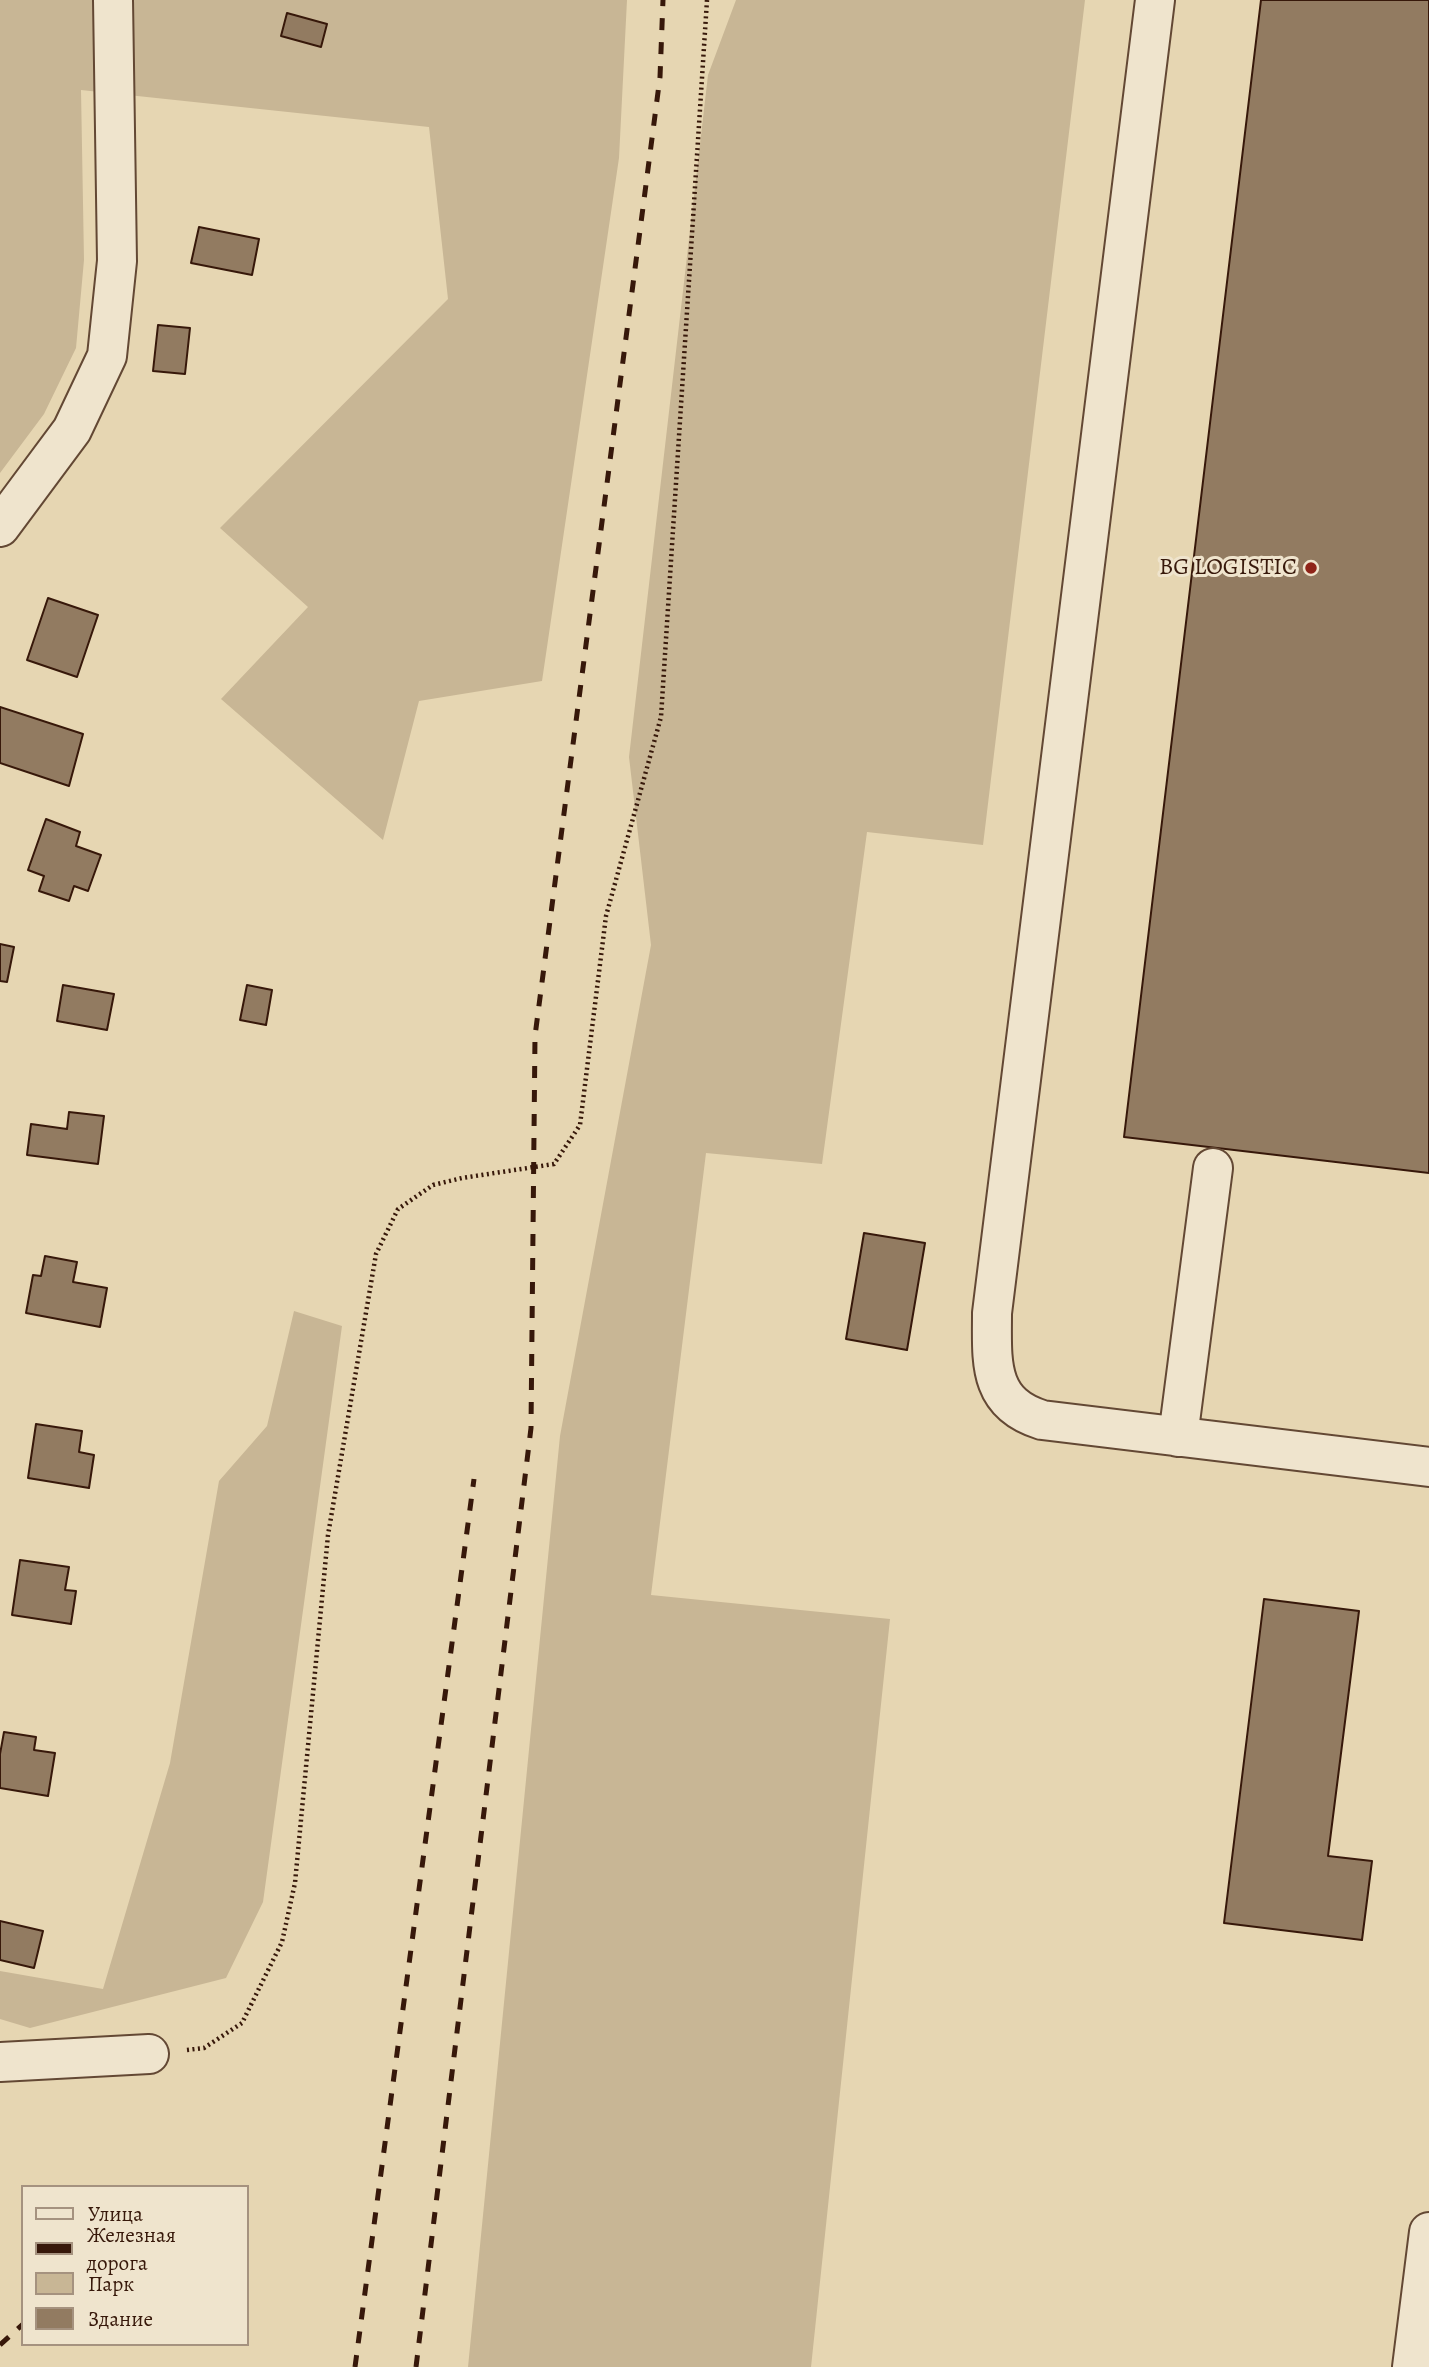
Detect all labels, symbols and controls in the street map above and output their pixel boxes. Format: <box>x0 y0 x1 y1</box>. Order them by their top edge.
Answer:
place label: BG LOGISTIC <box>1159 554 1297 582</box>
marker: BG LOGISTIC <box>1303 560 1319 576</box>
legend <box>21 2185 248 2346</box>
text: Улица <box>88 2200 143 2228</box>
text: Железная дорога <box>87 2221 176 2277</box>
text: Парк <box>88 2270 134 2298</box>
text: Здание <box>88 2305 153 2333</box>

